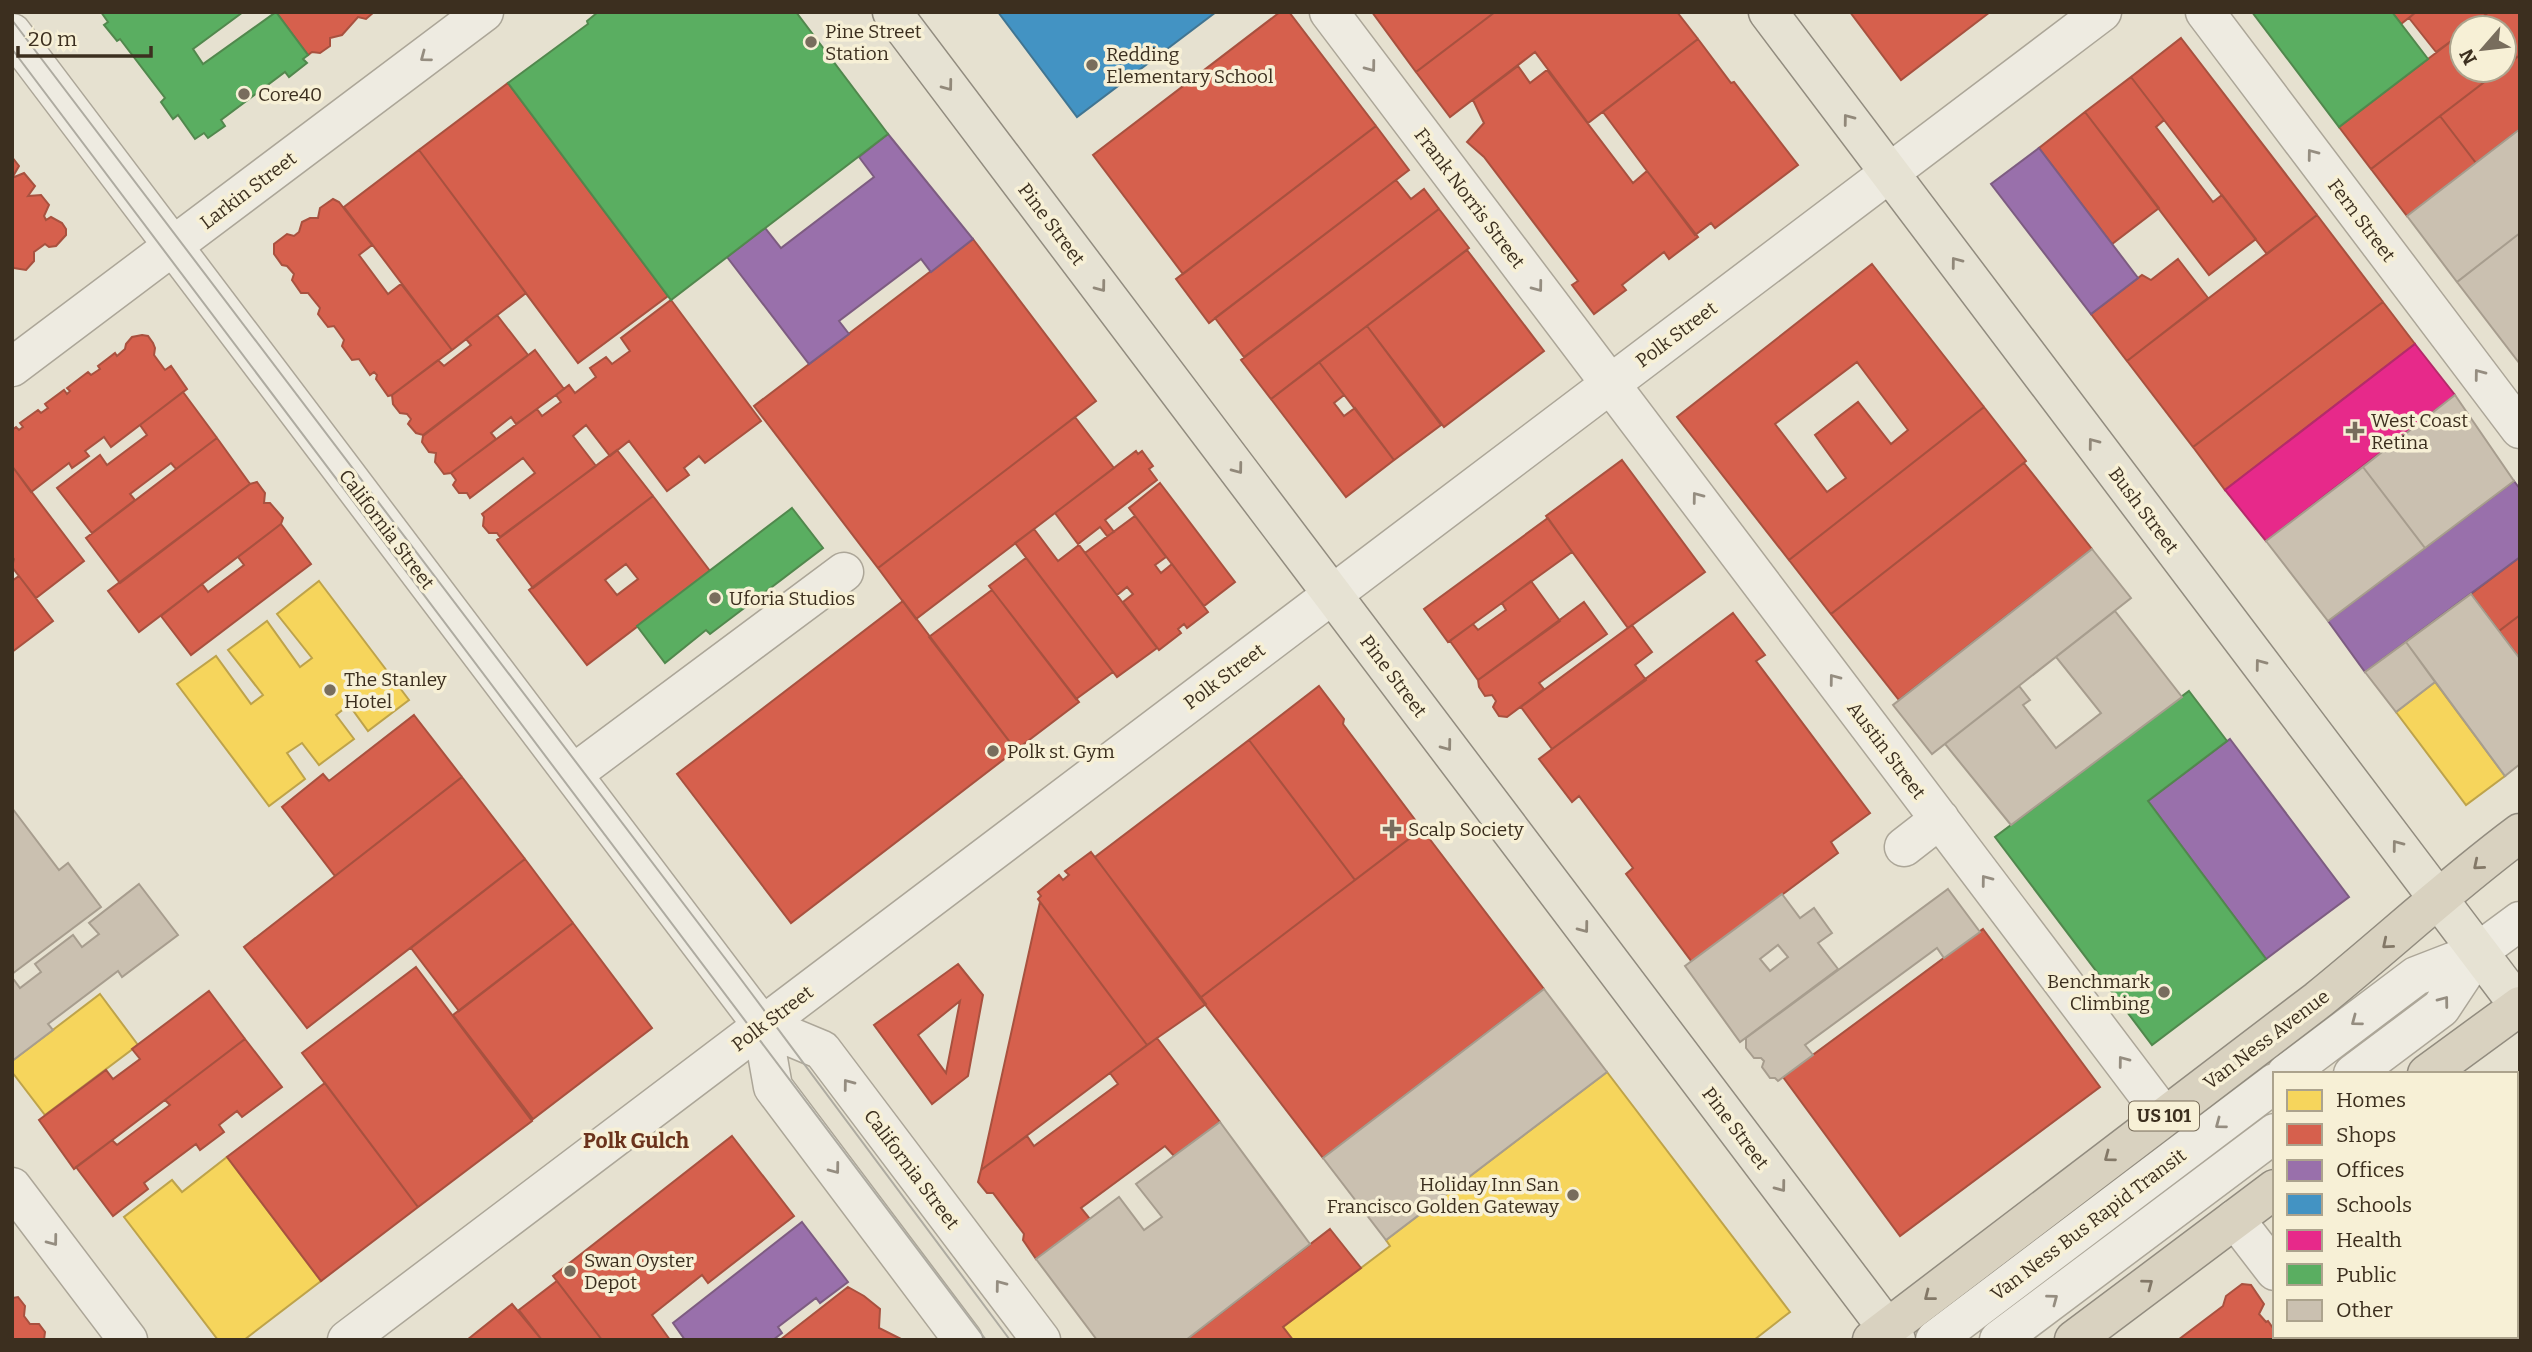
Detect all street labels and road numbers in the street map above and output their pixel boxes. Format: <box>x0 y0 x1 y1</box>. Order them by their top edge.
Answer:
street label: Frank Norris Street <box>1409 124 1530 273</box>
street label: Larkin Street <box>196 147 301 234</box>
street label: Fern Street <box>2323 174 2400 266</box>
street label: Pine Street <box>1013 179 1090 270</box>
street label: Polk Street <box>1631 296 1722 372</box>
street label: Bush Street <box>2104 463 2184 558</box>
street label: California Street <box>334 465 439 594</box>
street label: Pine Street <box>1355 631 1432 722</box>
street label: Polk Street <box>1179 638 1270 714</box>
street label: Austin Street <box>1843 697 1931 804</box>
street label: Polk Street <box>727 980 818 1056</box>
street label: Van Ness Avenue <box>2199 985 2334 1094</box>
street label: Pine Street <box>1697 1083 1774 1174</box>
road number: US 101 <box>2129 1101 2199 1130</box>
street label: California Street <box>859 1105 964 1234</box>
street label: Van Ness Bus Rapid Transit <box>1986 1143 2191 1305</box>

